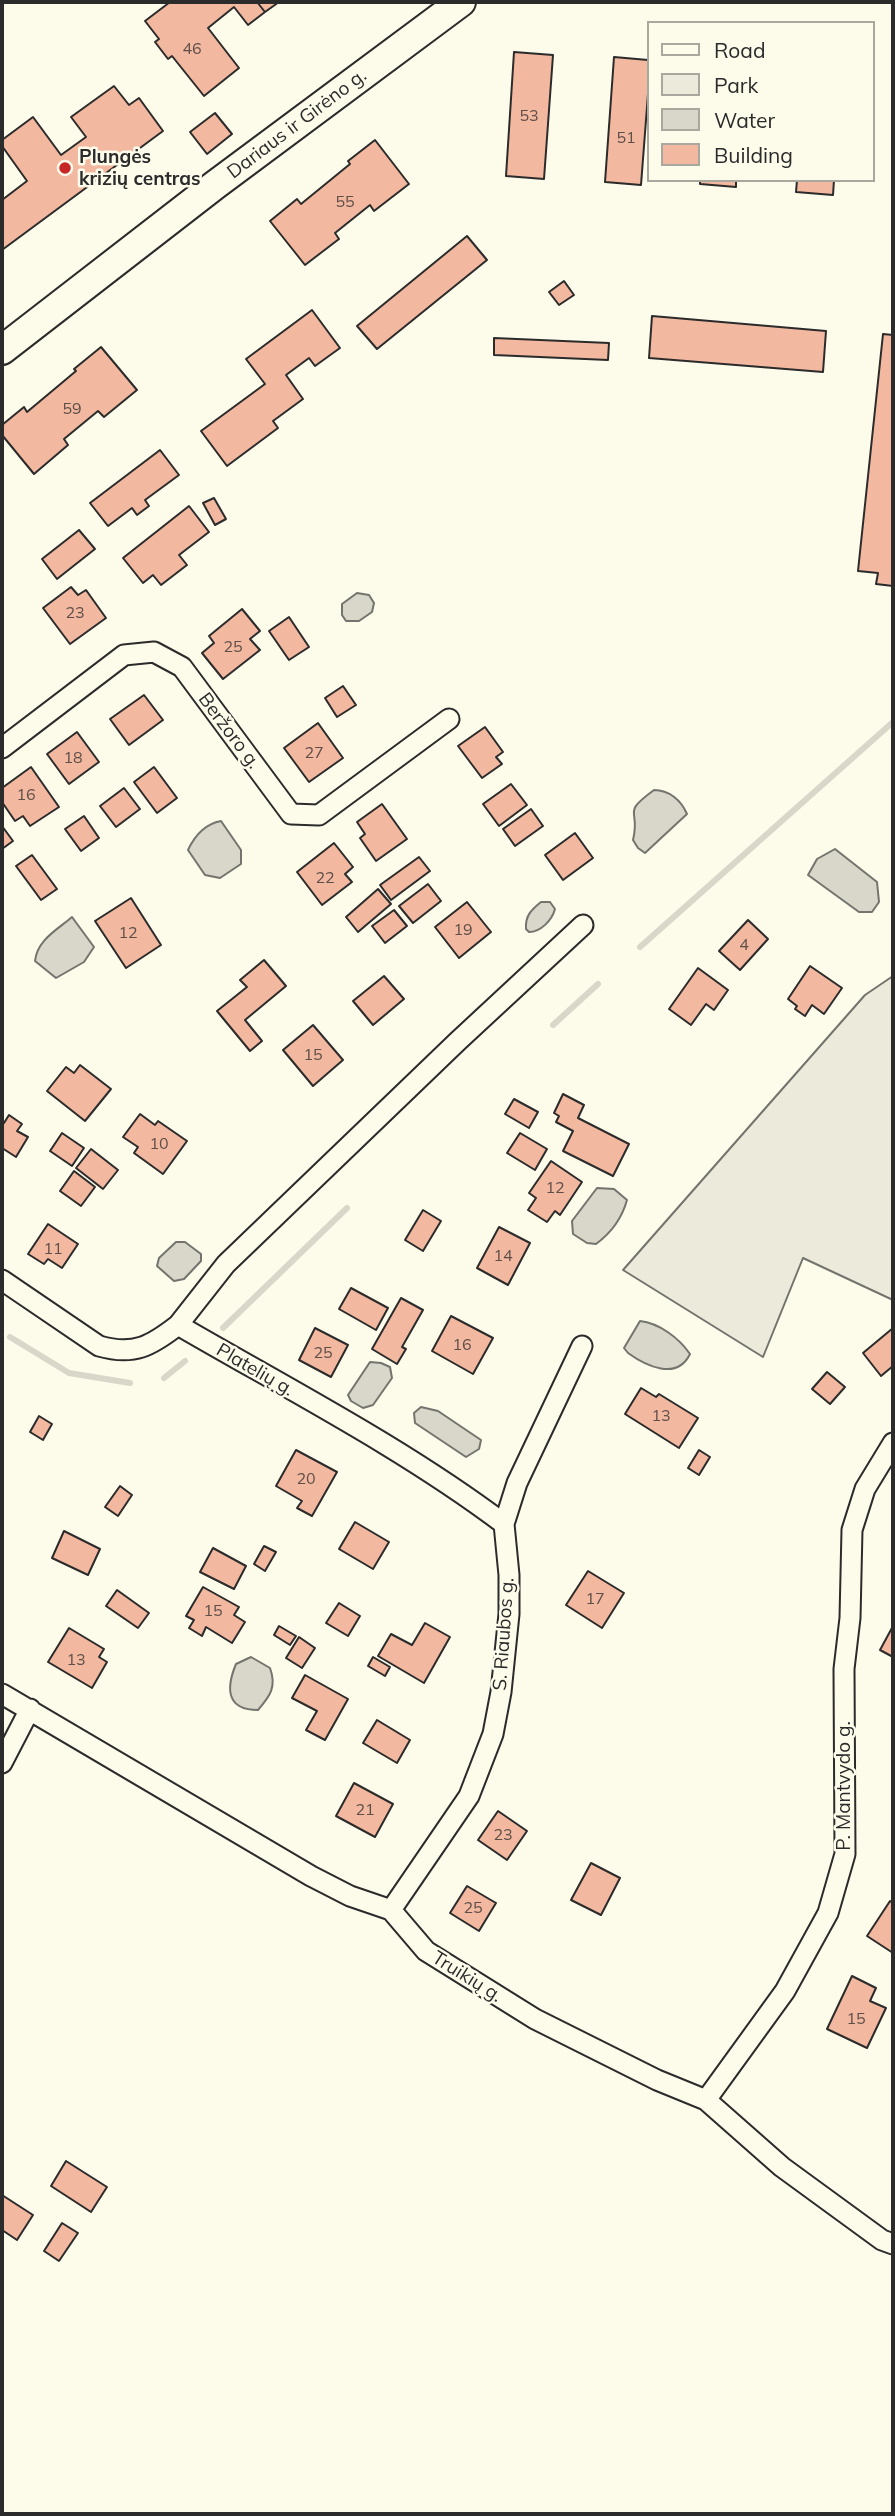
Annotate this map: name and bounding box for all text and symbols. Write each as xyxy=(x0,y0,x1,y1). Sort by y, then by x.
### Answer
legend xyxy=(646,21,874,182)
text: Road xyxy=(714,37,765,63)
house number: 46 xyxy=(182,39,202,59)
street label: Dariaus ir Girėno g. xyxy=(223,64,371,184)
text: Park xyxy=(714,72,758,98)
house number: 53 xyxy=(519,106,539,126)
text: Water xyxy=(714,107,775,133)
house number: 51 xyxy=(616,128,636,148)
text: Building xyxy=(714,142,793,168)
place label: Plungės krizių centras xyxy=(79,146,201,190)
marker: Plungės krizių centras xyxy=(57,160,73,176)
house number: 55 xyxy=(335,192,355,212)
house number: 59 xyxy=(62,399,82,419)
house number: 23 xyxy=(65,603,85,623)
house number: 25 xyxy=(223,637,243,657)
street label: Beržoro g. xyxy=(193,689,265,773)
house number: 27 xyxy=(304,743,324,763)
house number: 18 xyxy=(63,748,83,768)
house number: 16 xyxy=(16,785,36,805)
house number: 22 xyxy=(315,868,335,888)
house number: 19 xyxy=(453,920,473,940)
house number: 12 xyxy=(118,923,138,943)
house number: 4 xyxy=(739,935,749,955)
house number: 15 xyxy=(303,1045,323,1065)
house number: 10 xyxy=(149,1134,169,1154)
house number: 12 xyxy=(545,1178,565,1198)
house number: 11 xyxy=(43,1239,63,1259)
house number: 14 xyxy=(493,1246,513,1266)
house number: 16 xyxy=(452,1335,472,1355)
street label: Platelių g. xyxy=(212,1339,298,1401)
house number: 25 xyxy=(313,1343,333,1363)
house number: 13 xyxy=(651,1406,671,1426)
house number: 20 xyxy=(296,1469,316,1489)
street label: S. Riaubos g. xyxy=(489,1577,519,1691)
house number: 17 xyxy=(585,1589,605,1609)
house number: 15 xyxy=(203,1601,223,1621)
house number: 13 xyxy=(66,1650,86,1670)
street label: P. Mantvydo g. xyxy=(833,1721,855,1851)
house number: 21 xyxy=(355,1800,375,1820)
house number: 23 xyxy=(493,1825,513,1845)
house number: 25 xyxy=(463,1898,483,1918)
street label: Truikių g. xyxy=(428,1947,506,2007)
house number: 15 xyxy=(846,2009,866,2029)

